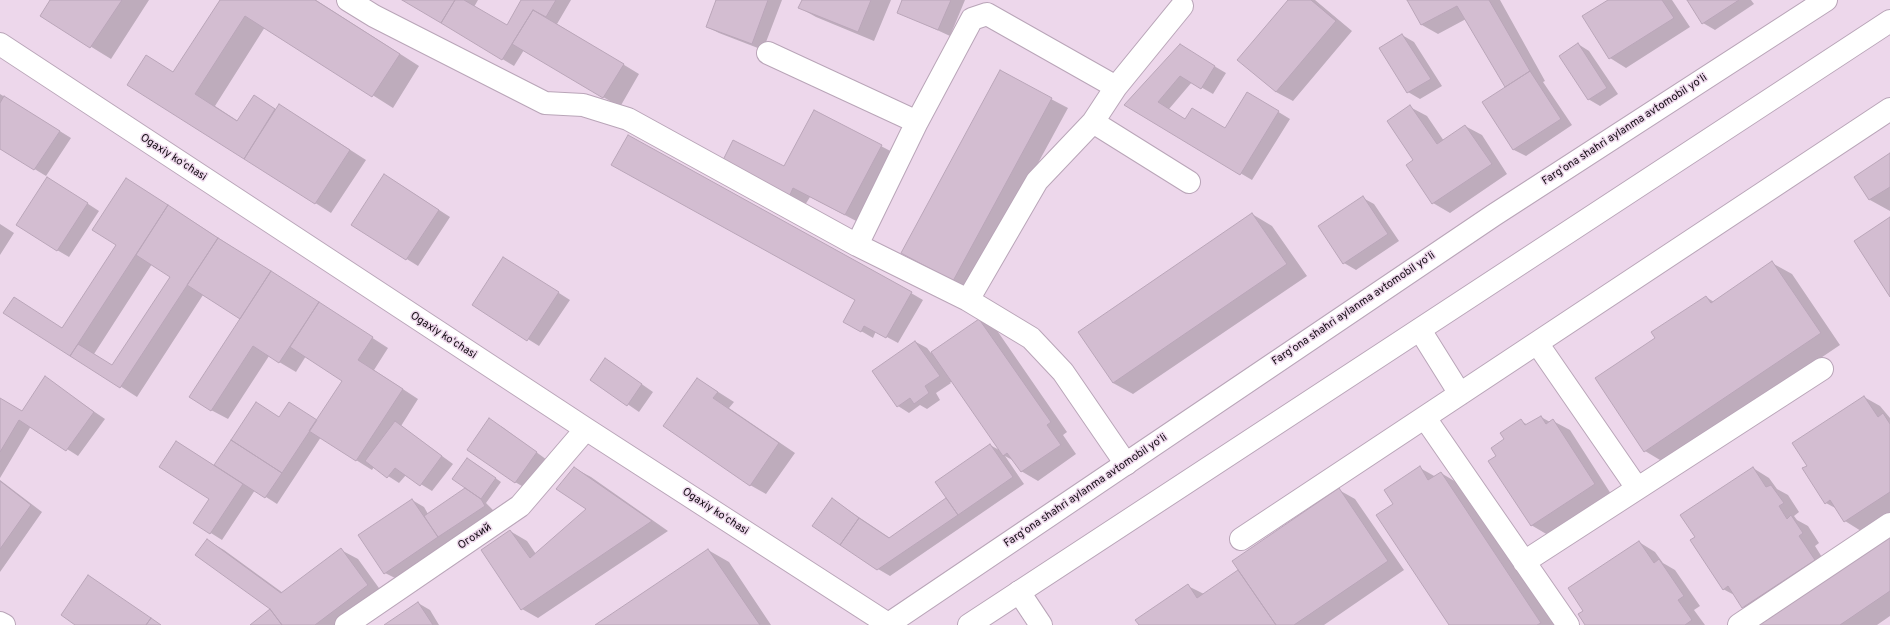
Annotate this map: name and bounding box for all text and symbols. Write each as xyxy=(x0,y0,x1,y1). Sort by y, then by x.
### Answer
street label: Fargʻona shahri aylanma avtomobil yoʻli xyxy=(1540,72,1710,188)
street label: Ogaxiy koʻchasi xyxy=(137,132,209,184)
street label: Fargʻona shahri aylanma avtomobil yoʻli xyxy=(1270,249,1438,369)
street label: Ogaxiy koʻchasi xyxy=(407,310,479,362)
street label: Fargʻona shahri aylanma avtomobil yoʻli xyxy=(1002,431,1170,551)
street label: Ogaxiy koʻchasi xyxy=(679,486,751,538)
street label: Огохий xyxy=(456,521,494,553)

